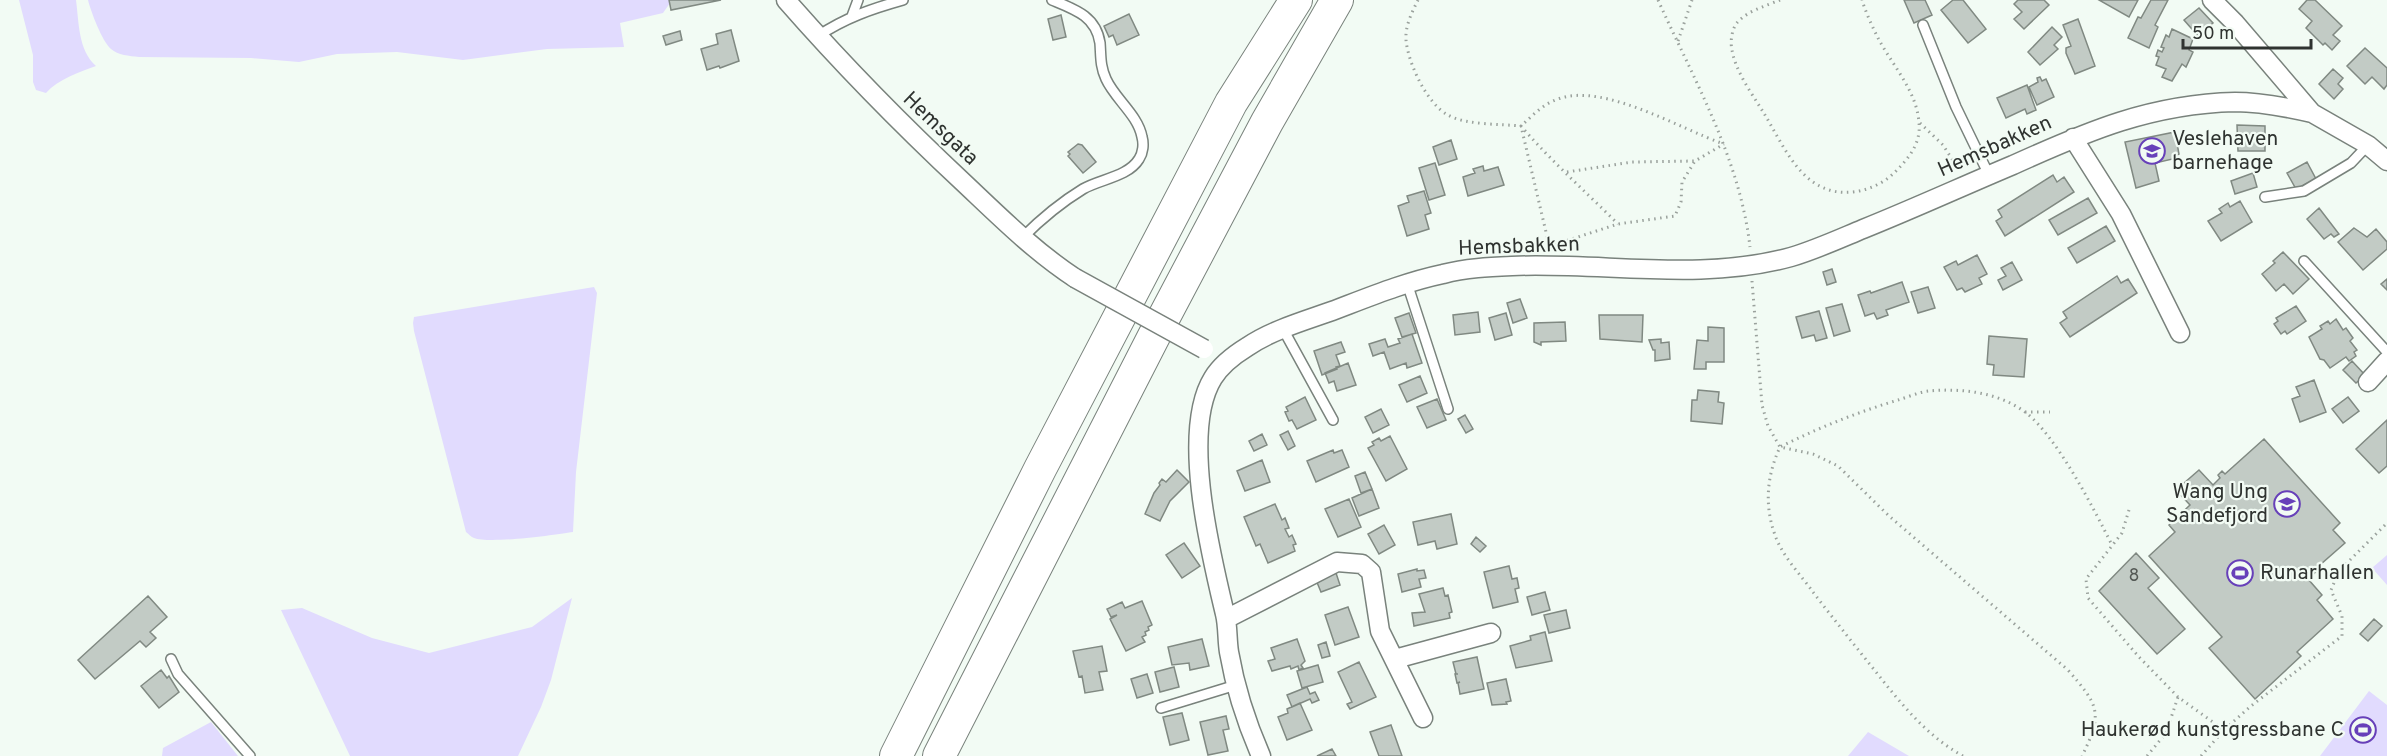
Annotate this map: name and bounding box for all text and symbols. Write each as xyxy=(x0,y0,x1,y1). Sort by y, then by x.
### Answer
scale bar xyxy=(2183,12,2310,50)
text: 50 m xyxy=(2192,23,2234,46)
street label: Hemsgata xyxy=(896,86,984,172)
street label: Hemsbakken xyxy=(1934,110,2056,184)
place label: Veslehaven barnehage xyxy=(2172,126,2278,177)
school or university icon: Veslehaven barnehage xyxy=(2137,136,2167,166)
street label: Hemsbakken xyxy=(1458,231,1580,263)
place label: Wang Ung Sandefjord xyxy=(2166,479,2268,530)
school or university icon: Wang Ung Sandefjord xyxy=(2272,489,2302,519)
sports icon: Runarhallen xyxy=(2225,558,2255,588)
place label: Runarhallen xyxy=(2260,560,2374,587)
house number: 8 xyxy=(2129,565,2140,588)
sports icon: Haukerød kunstgressbane C xyxy=(2348,715,2378,745)
place label: Haukerød kunstgressbane C xyxy=(2081,717,2344,744)

